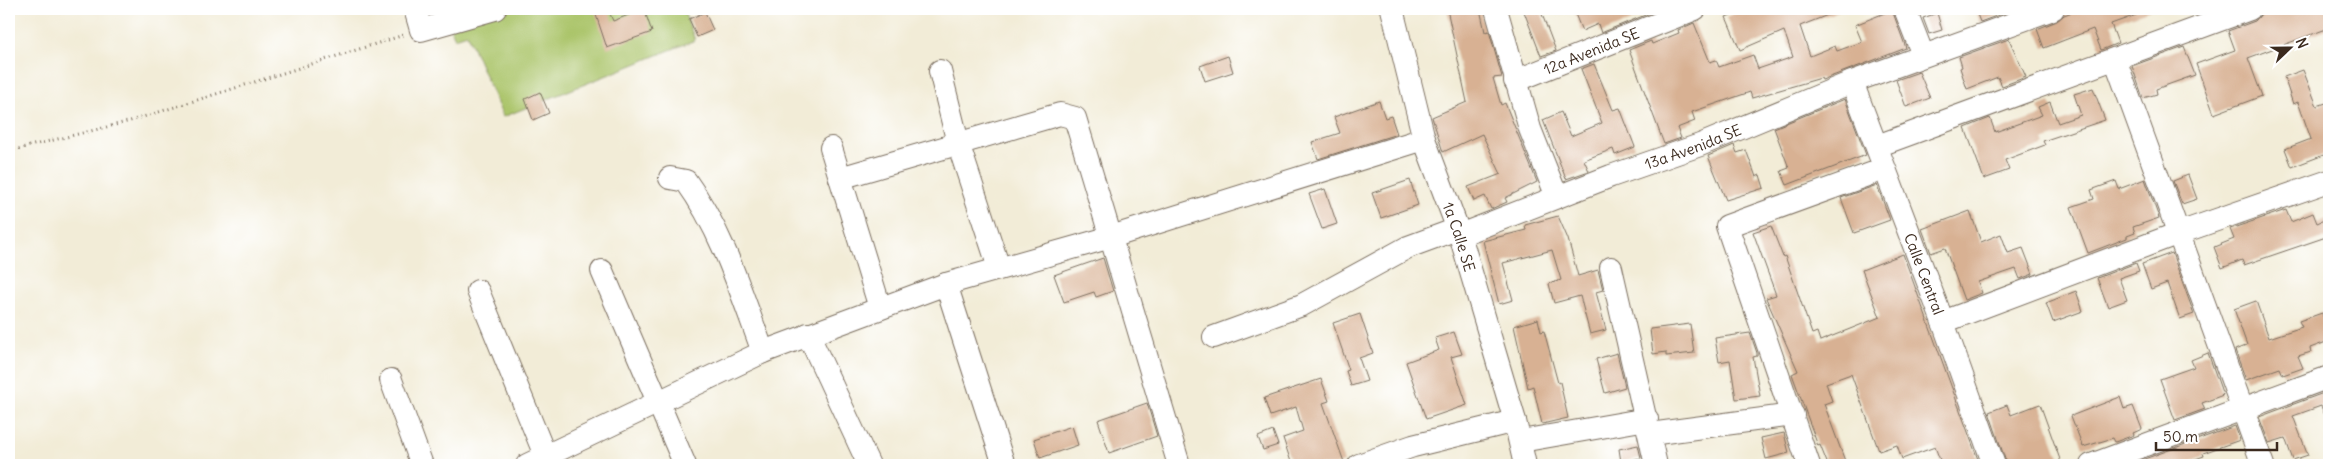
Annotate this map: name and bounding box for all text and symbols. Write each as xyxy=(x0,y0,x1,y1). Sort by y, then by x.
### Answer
north arrow xyxy=(2266,22,2316,72)
street label: 12a Avenida SE xyxy=(1540,23,1642,78)
text: N xyxy=(2292,35,2312,51)
street label: 13a Avenida SE xyxy=(1642,119,1744,173)
street label: 1a Calle SE xyxy=(1439,199,1480,274)
street label: Calle Central xyxy=(1901,230,1949,317)
scale bar xyxy=(2156,419,2277,451)
text: 50 m xyxy=(2163,427,2198,446)

